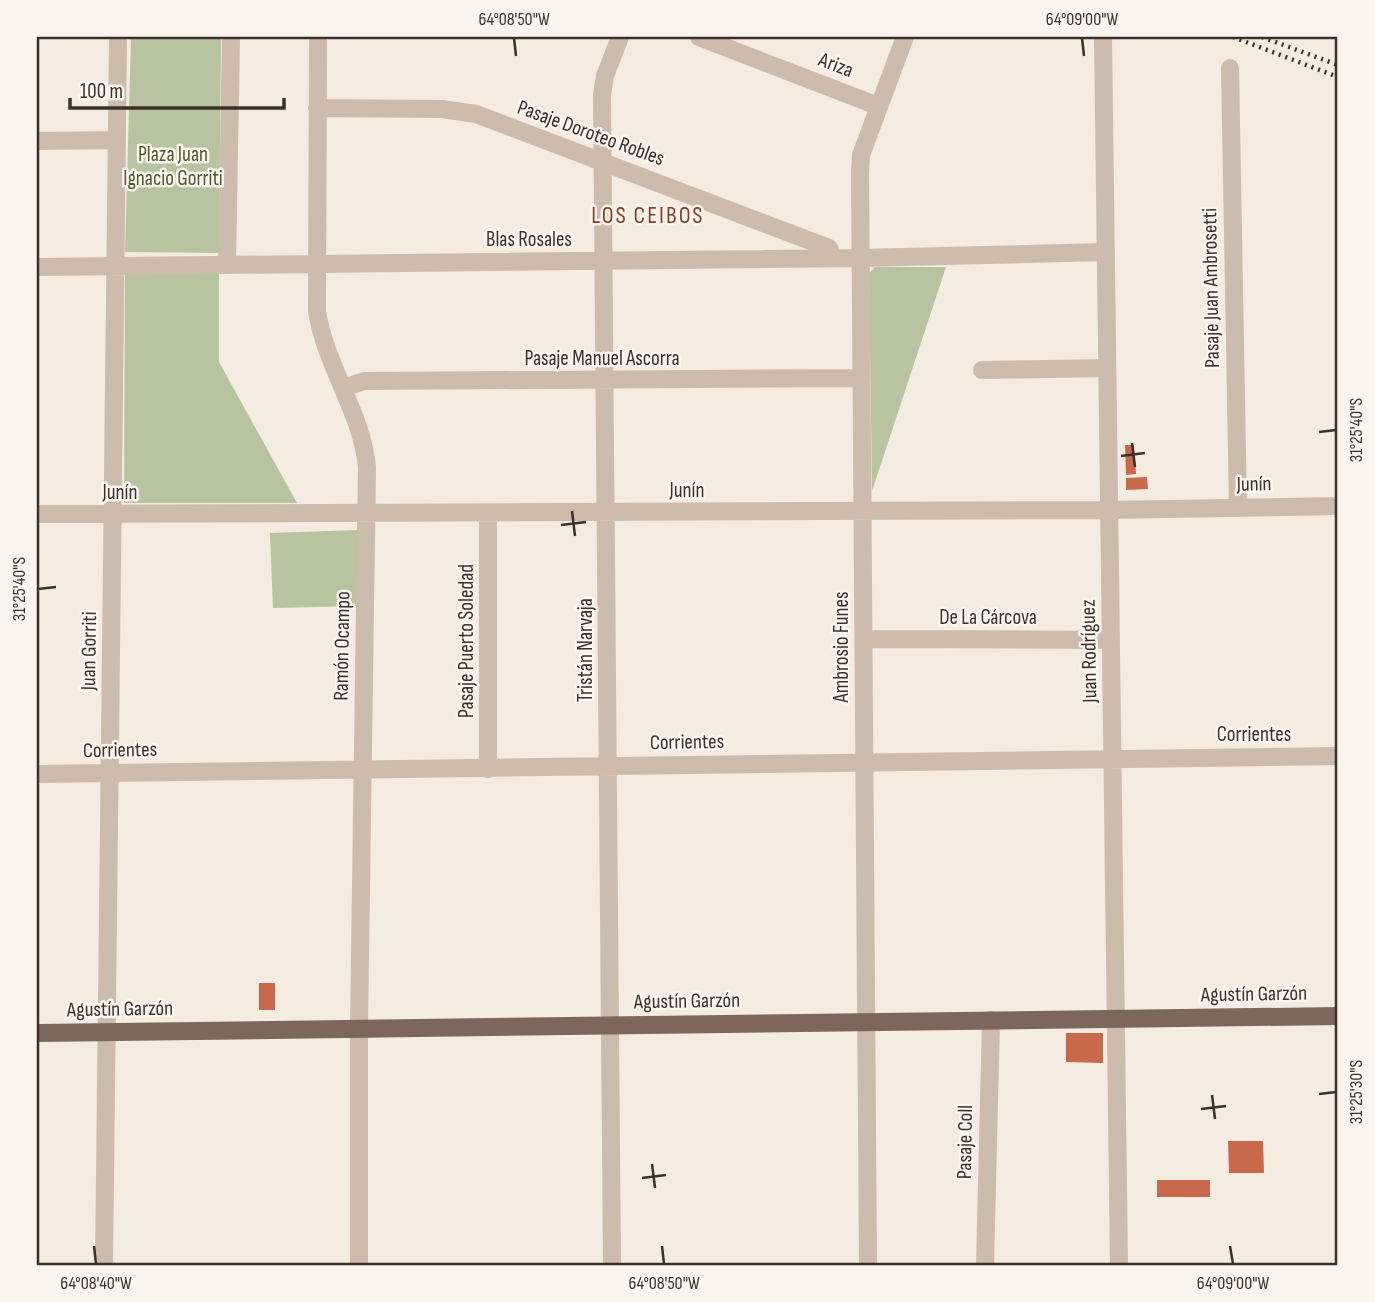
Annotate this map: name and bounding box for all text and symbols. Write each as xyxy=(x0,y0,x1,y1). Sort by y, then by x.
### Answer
text: 64°08'50"W xyxy=(478,9,550,30)
text: 64°09'00"W xyxy=(1046,9,1118,30)
street label: Ariza xyxy=(814,47,857,83)
scale bar xyxy=(70,66,284,110)
text: 100 m xyxy=(80,79,123,104)
street label: Pasaje Doroteo Robles xyxy=(514,95,668,171)
park label: Plaza Juan Ignacio Gorriti xyxy=(123,142,223,191)
district label: LOS CEIBOS xyxy=(591,201,705,230)
street label: Pasaje Juan Ambrosetti xyxy=(1197,208,1225,368)
street label: Blas Rosales xyxy=(486,227,572,252)
street label: Pasaje Manuel Ascorra xyxy=(524,346,680,371)
text: 31°25'40"S xyxy=(1346,398,1367,462)
street label: Junín xyxy=(1235,471,1272,497)
street label: Junín xyxy=(669,478,704,503)
street label: Junín xyxy=(102,480,137,505)
text: 31°25'40"S xyxy=(9,557,30,621)
street label: Pasaje Puerto Soledad xyxy=(454,564,479,718)
street label: Ramón Ocampo xyxy=(329,591,355,701)
street label: Ambrosio Funes xyxy=(829,591,854,704)
street label: Tristán Narvaja xyxy=(573,598,598,702)
street label: Juan Rodríguez xyxy=(1076,599,1102,704)
street label: De La Cárcova xyxy=(939,605,1037,630)
street label: Juan Gorriti xyxy=(76,611,102,692)
street label: Corrientes xyxy=(1217,722,1291,747)
street label: Corrientes xyxy=(650,729,724,755)
street label: Corrientes xyxy=(83,737,157,763)
street label: Agustín Garzón xyxy=(1200,981,1307,1007)
street label: Agustín Garzón xyxy=(633,988,740,1014)
street label: Agustín Garzón xyxy=(66,996,173,1022)
text: 31°25'30"S xyxy=(1346,1060,1367,1124)
street label: Pasaje Coll xyxy=(952,1105,978,1179)
text: 64°08'40"W xyxy=(60,1273,132,1294)
text: 64°08'50"W xyxy=(628,1273,700,1294)
text: 64°09'00"W xyxy=(1197,1273,1269,1294)

